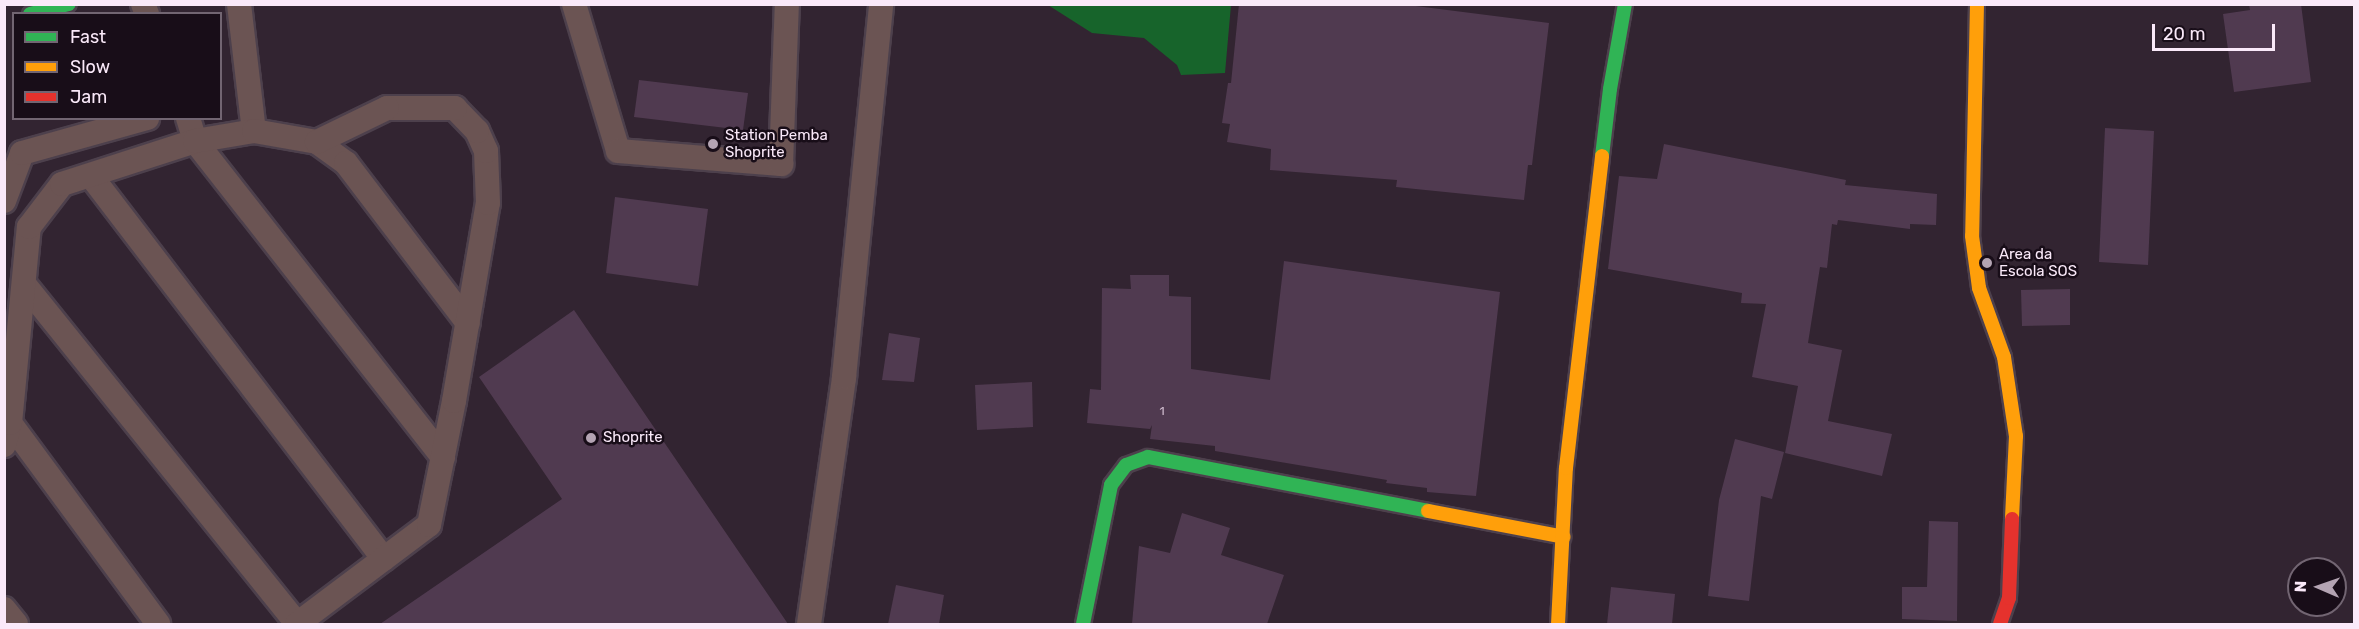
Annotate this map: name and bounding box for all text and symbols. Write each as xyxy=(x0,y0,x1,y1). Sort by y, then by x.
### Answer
legend xyxy=(12,12,222,120)
scale bar xyxy=(2155,12,2278,50)
text: 20 m xyxy=(2163,23,2205,45)
text: Fast xyxy=(70,26,106,48)
text: Slow xyxy=(70,56,110,78)
text: Jam xyxy=(70,86,107,108)
place label: Station Pemba Shoprite xyxy=(725,126,828,161)
marker: Station Pemba Shoprite xyxy=(706,137,720,151)
place label: Area da Escola SOS xyxy=(1999,245,2077,280)
marker: Area da Escola SOS xyxy=(1980,256,1994,270)
house number: 1 xyxy=(1159,405,1165,419)
place label: Shoprite xyxy=(603,429,663,447)
marker: Shoprite xyxy=(584,431,598,445)
north arrow xyxy=(2287,557,2347,617)
text: N xyxy=(2291,580,2310,593)

